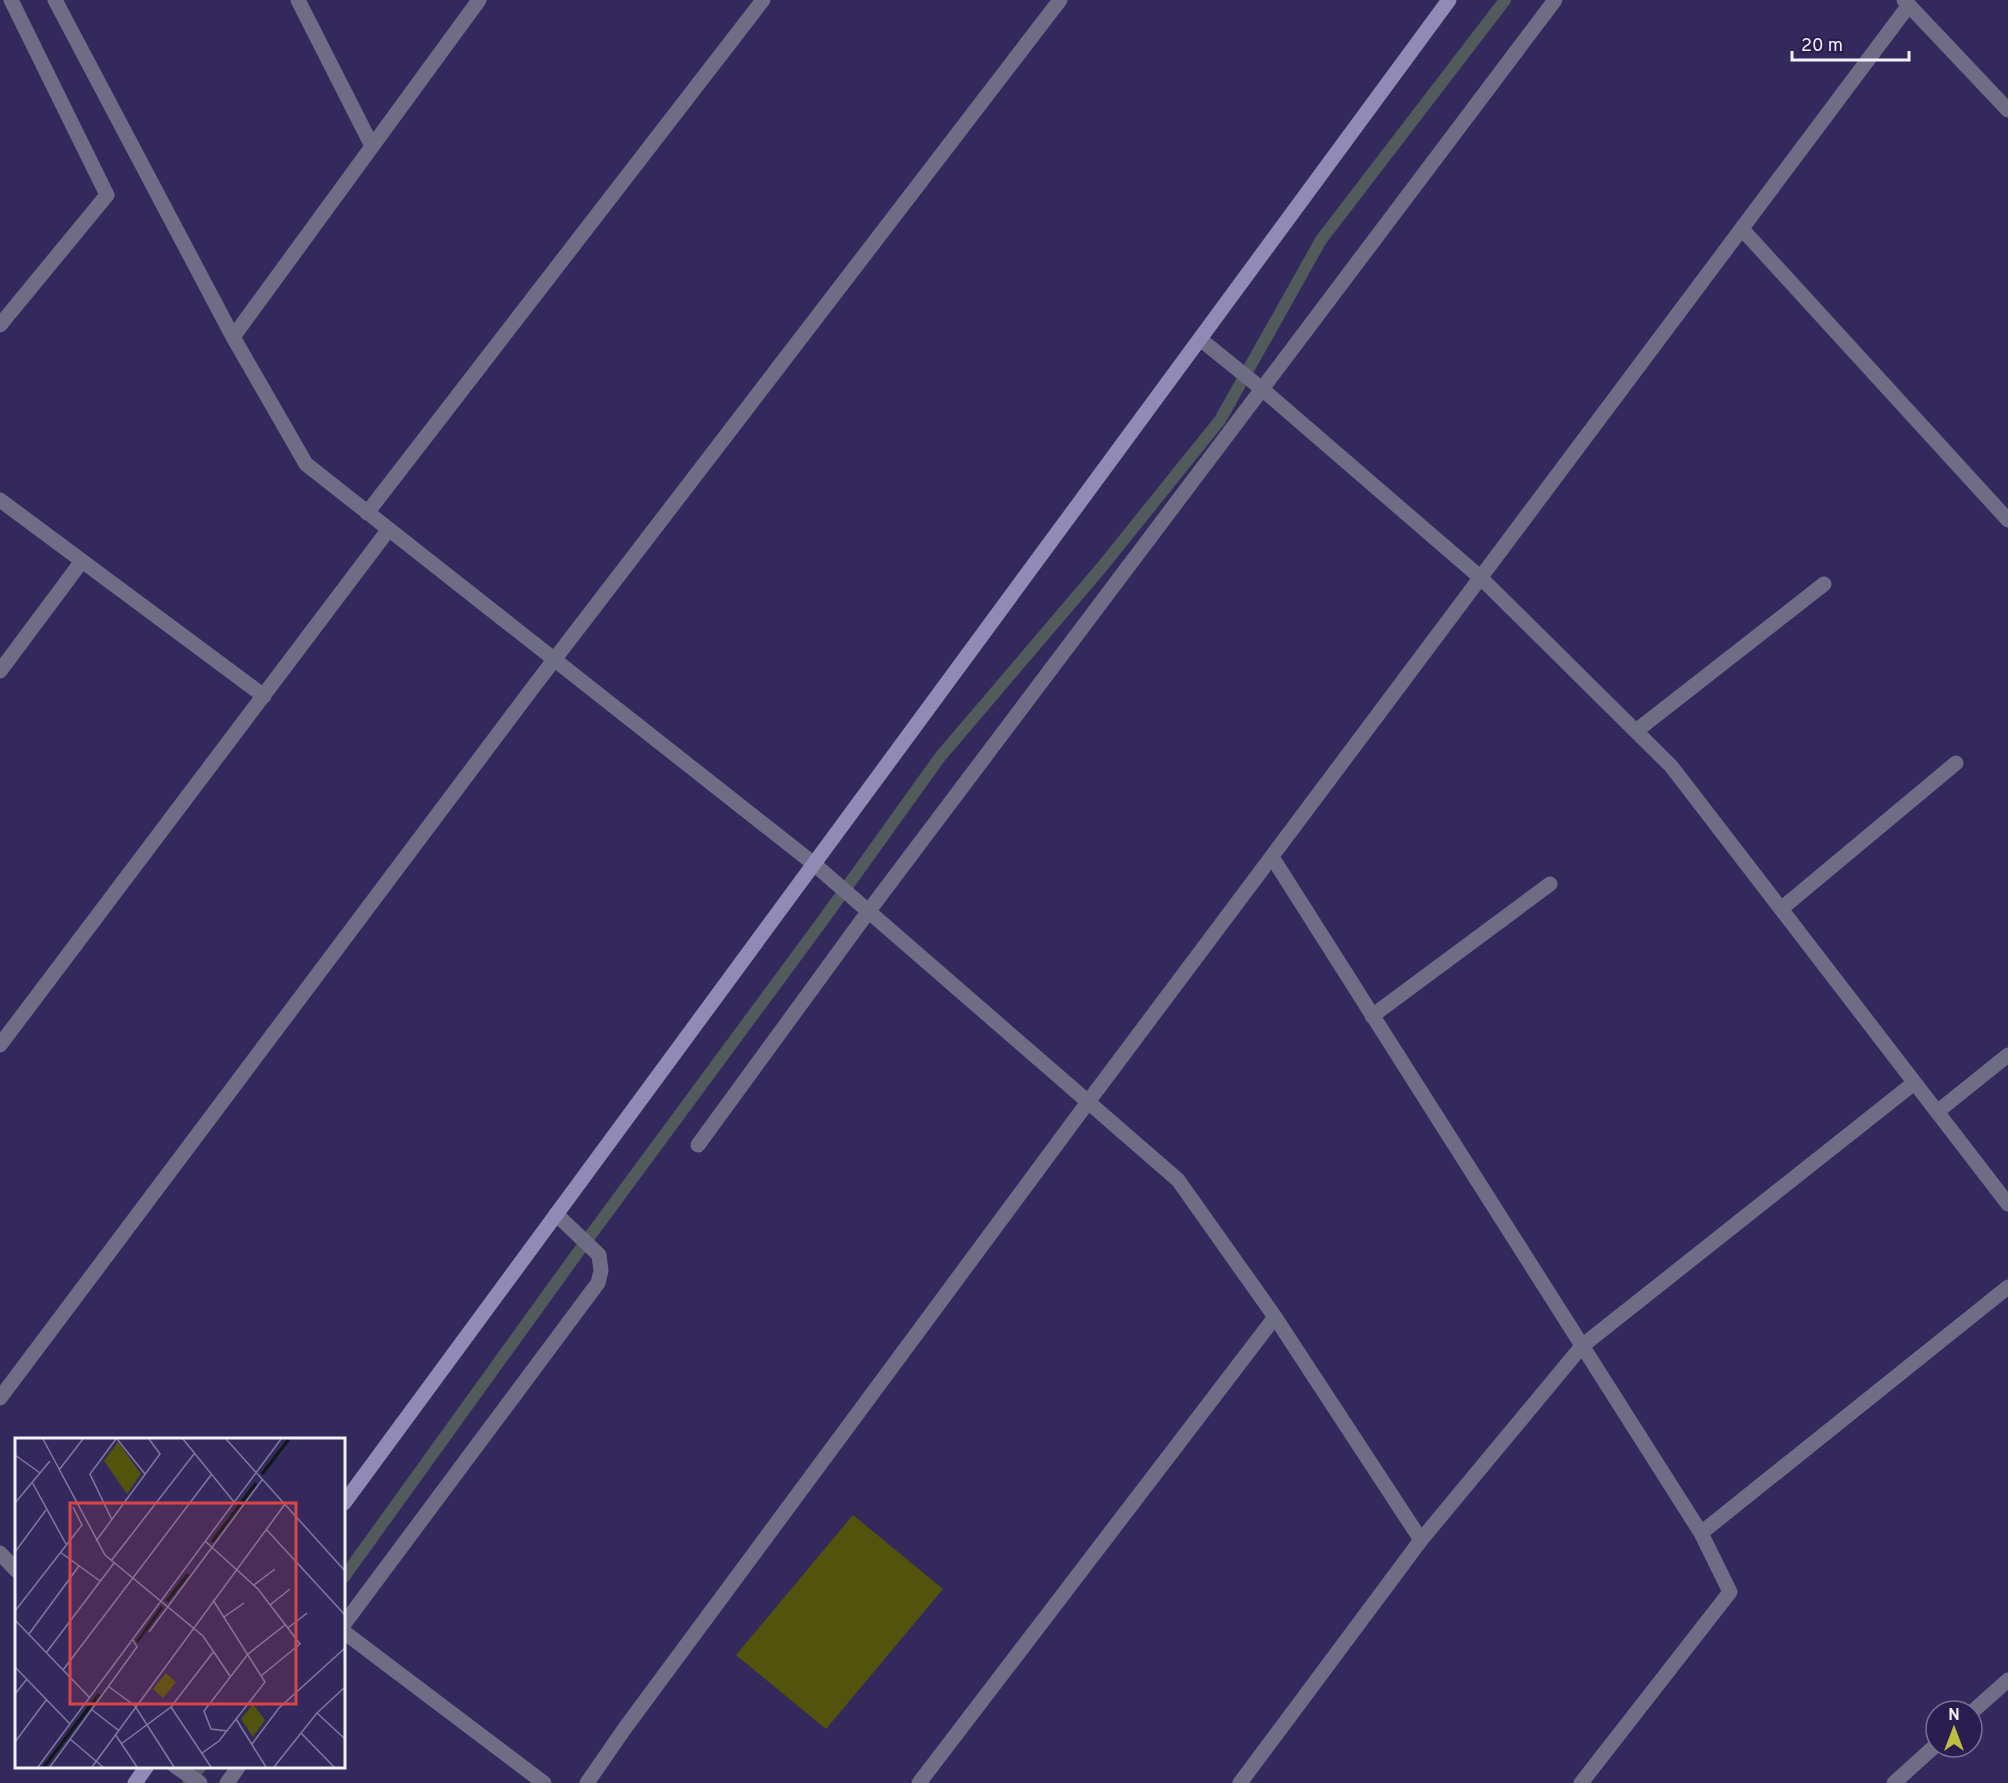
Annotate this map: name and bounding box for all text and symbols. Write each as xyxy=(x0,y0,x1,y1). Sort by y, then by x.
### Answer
scale bar xyxy=(1792,24,1909,62)
text: 20 m xyxy=(1801,35,1843,58)
inset map xyxy=(15,1438,345,1768)
north arrow xyxy=(1924,1699,1984,1759)
text: N xyxy=(1948,1706,1960,1726)

